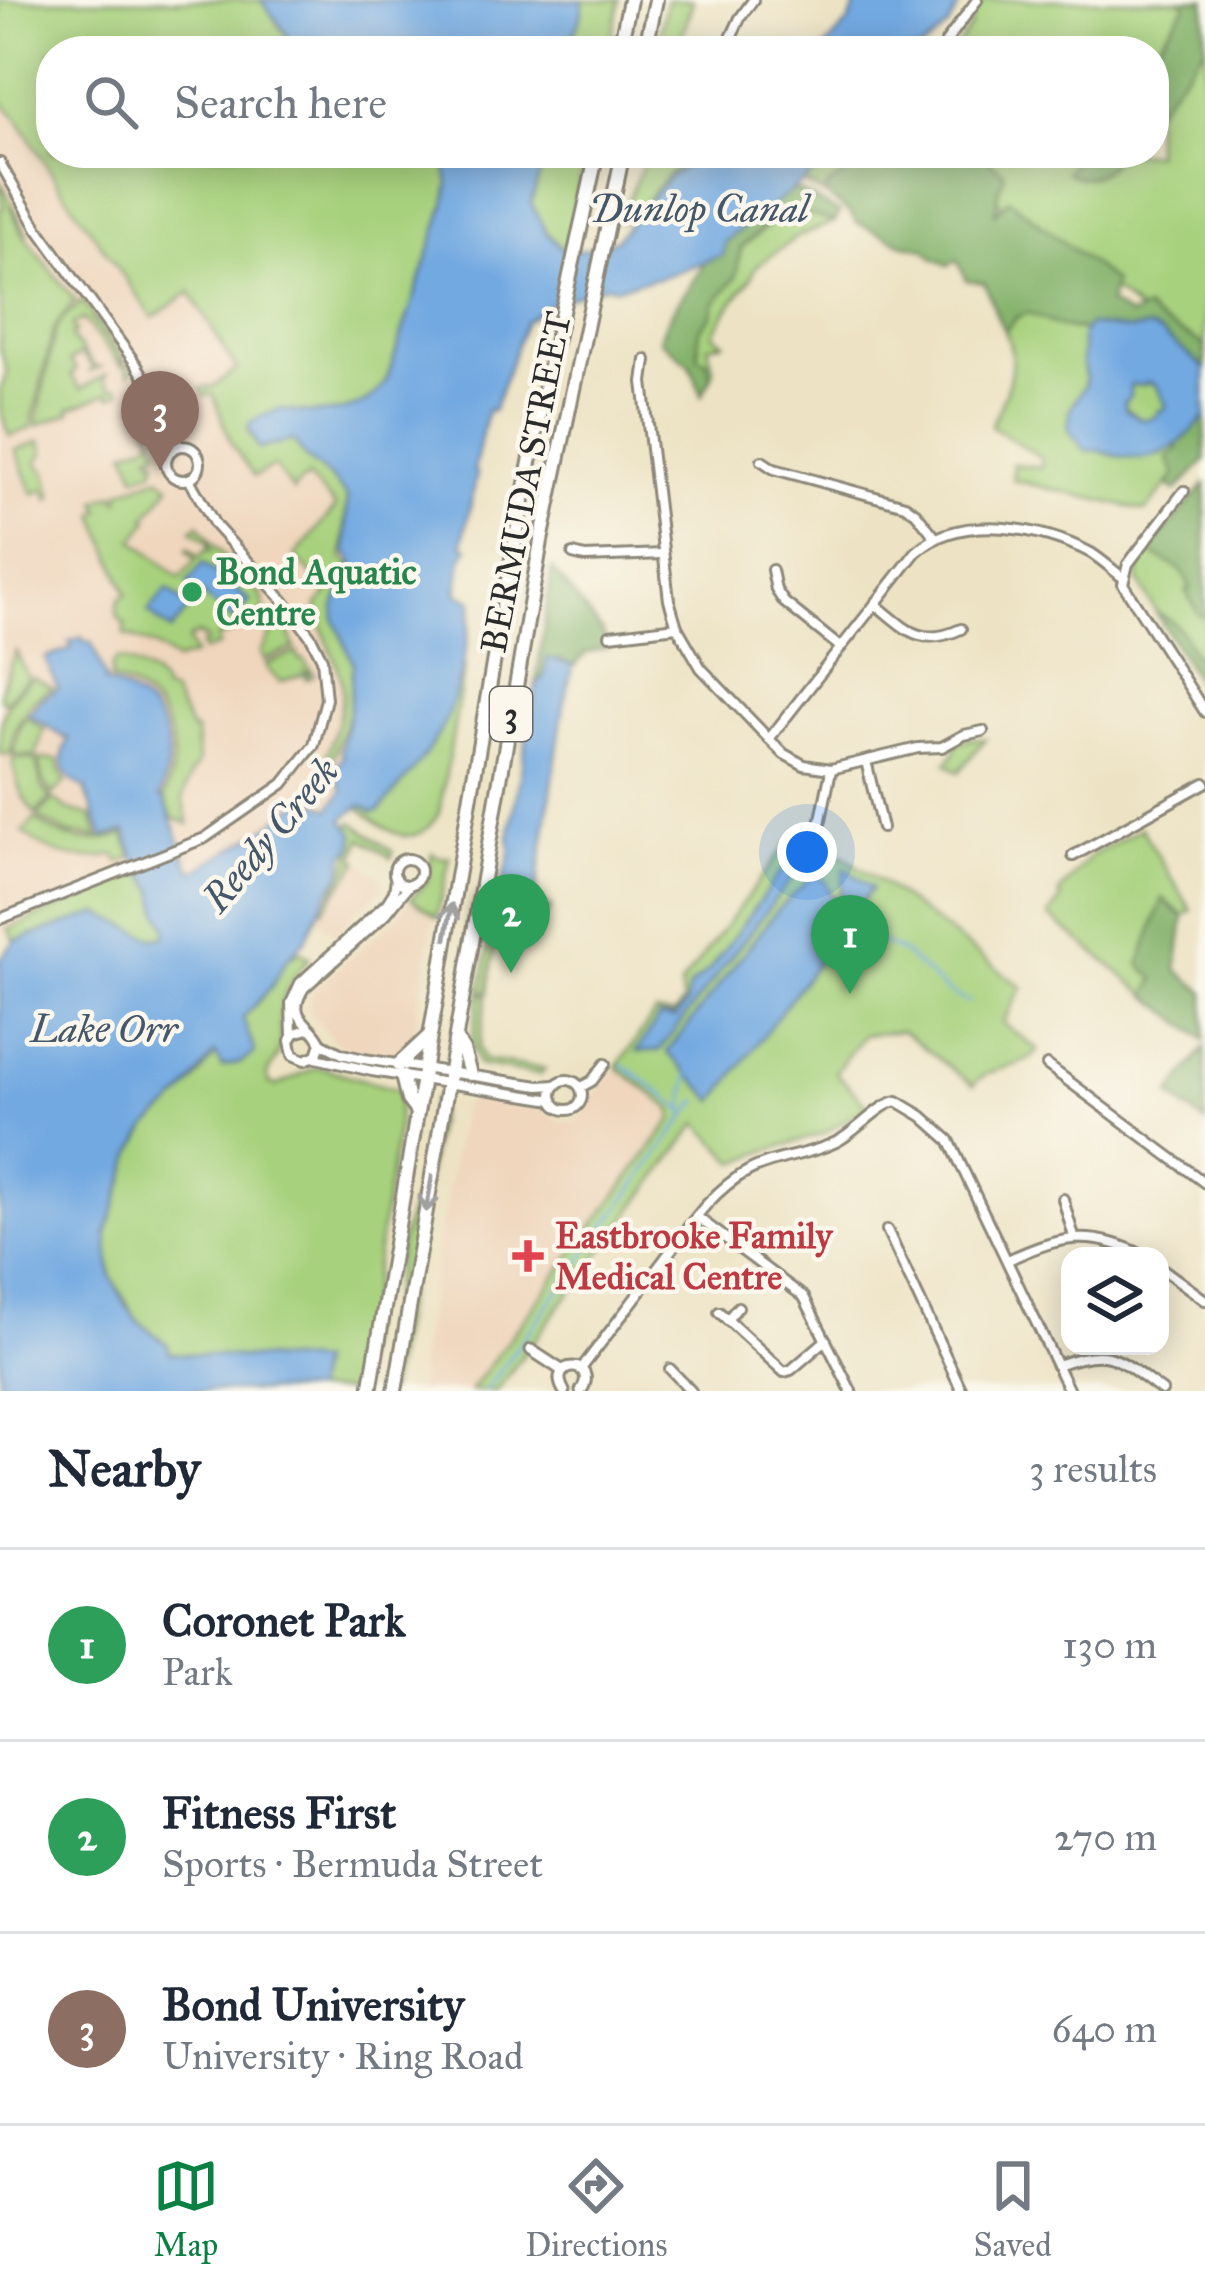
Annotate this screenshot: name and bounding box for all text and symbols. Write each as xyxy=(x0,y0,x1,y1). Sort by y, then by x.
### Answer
search box xyxy=(36,36,1169,168)
icon: search xyxy=(78,69,144,135)
text: Search here xyxy=(174,75,387,130)
water label: Dunlop Canal xyxy=(589,185,812,233)
street label: BERMUDA STREET xyxy=(471,308,581,657)
pin: 3 xyxy=(121,371,199,470)
place label: Bond Aquatic Centre xyxy=(216,550,417,635)
marker: Bond Aquatic Centre xyxy=(179,579,205,605)
road number: 3 xyxy=(490,687,532,741)
water label: Reedy Creek xyxy=(191,748,349,923)
your location xyxy=(777,822,837,882)
pin: 2 xyxy=(472,874,550,973)
pin: 1 xyxy=(811,895,889,994)
one-way arrow xyxy=(438,902,461,941)
water label: Lake Orr xyxy=(28,1005,179,1053)
one-way arrow xyxy=(417,1174,440,1213)
place label: Eastbrooke Family Medical Centre xyxy=(555,1214,833,1299)
marker: Eastbrooke Family Medical Centre xyxy=(512,1240,544,1272)
map controls xyxy=(1061,1247,1169,1355)
button: layers xyxy=(1061,1247,1169,1355)
text: Nearby xyxy=(48,1438,200,1500)
text: 3 results xyxy=(1029,1445,1157,1493)
text: Coronet Park xyxy=(162,1593,405,1648)
text: 1 xyxy=(79,1621,95,1669)
text: 130 m xyxy=(1062,1621,1157,1669)
text: Park xyxy=(162,1648,233,1696)
text: Fitness First xyxy=(162,1785,396,1840)
text: 2 xyxy=(77,1813,97,1861)
text: 270 m xyxy=(1054,1813,1157,1861)
text: Sports · Bermuda Street xyxy=(162,1840,543,1888)
text: Bond University xyxy=(162,1977,464,2032)
text: 3 xyxy=(79,2005,95,2053)
text: 640 m xyxy=(1051,2005,1157,2053)
text: University · Ring Road xyxy=(162,2032,523,2080)
tab: Map xyxy=(153,2153,219,2265)
tab: Directions xyxy=(525,2153,667,2265)
tab: Saved xyxy=(974,2153,1052,2265)

